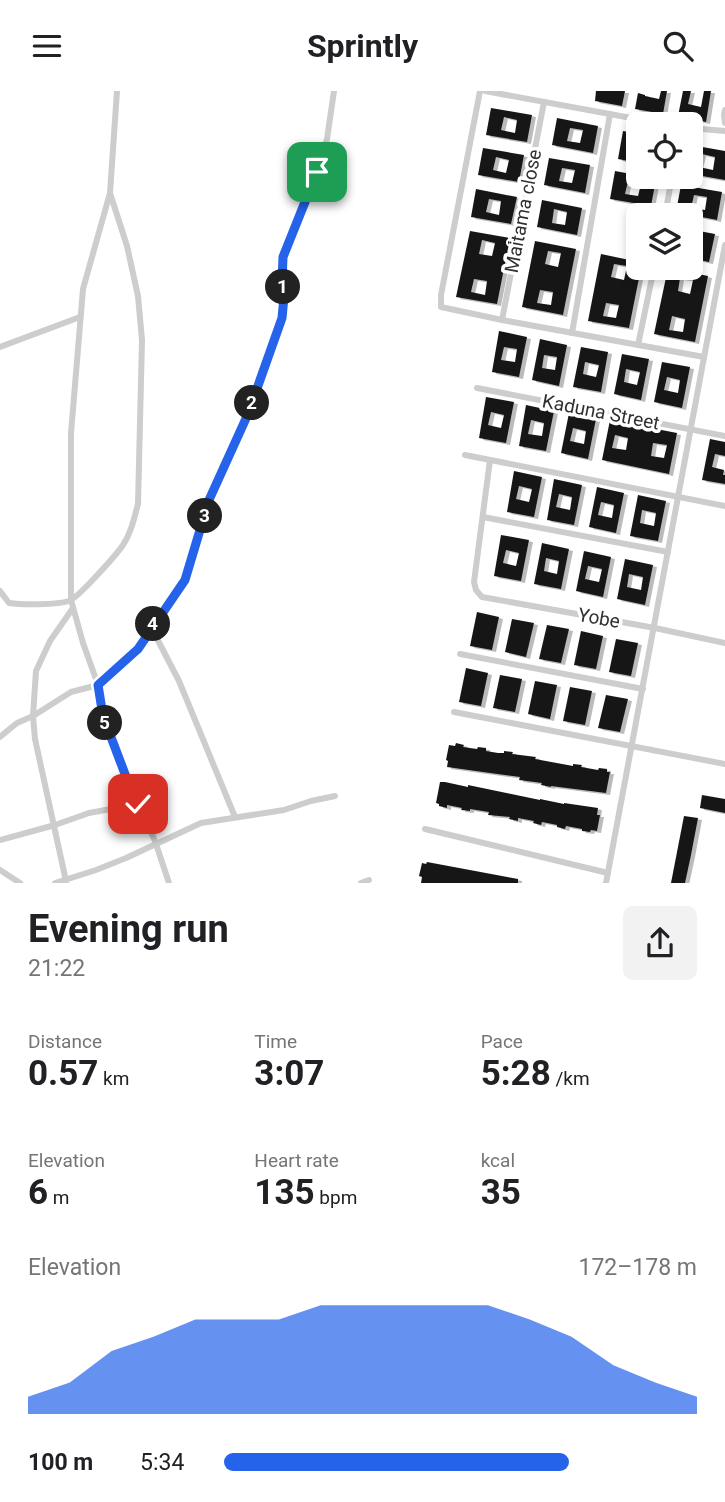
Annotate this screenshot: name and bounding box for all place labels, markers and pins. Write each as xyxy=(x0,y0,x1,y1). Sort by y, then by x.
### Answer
pin xyxy=(287,142,347,202)
pin: 1 xyxy=(266,269,300,305)
pin: 2 xyxy=(234,385,270,421)
pin: 3 xyxy=(188,499,222,533)
pin: 4 xyxy=(136,607,170,641)
pin: 5 xyxy=(88,705,122,741)
pin xyxy=(108,774,168,834)

